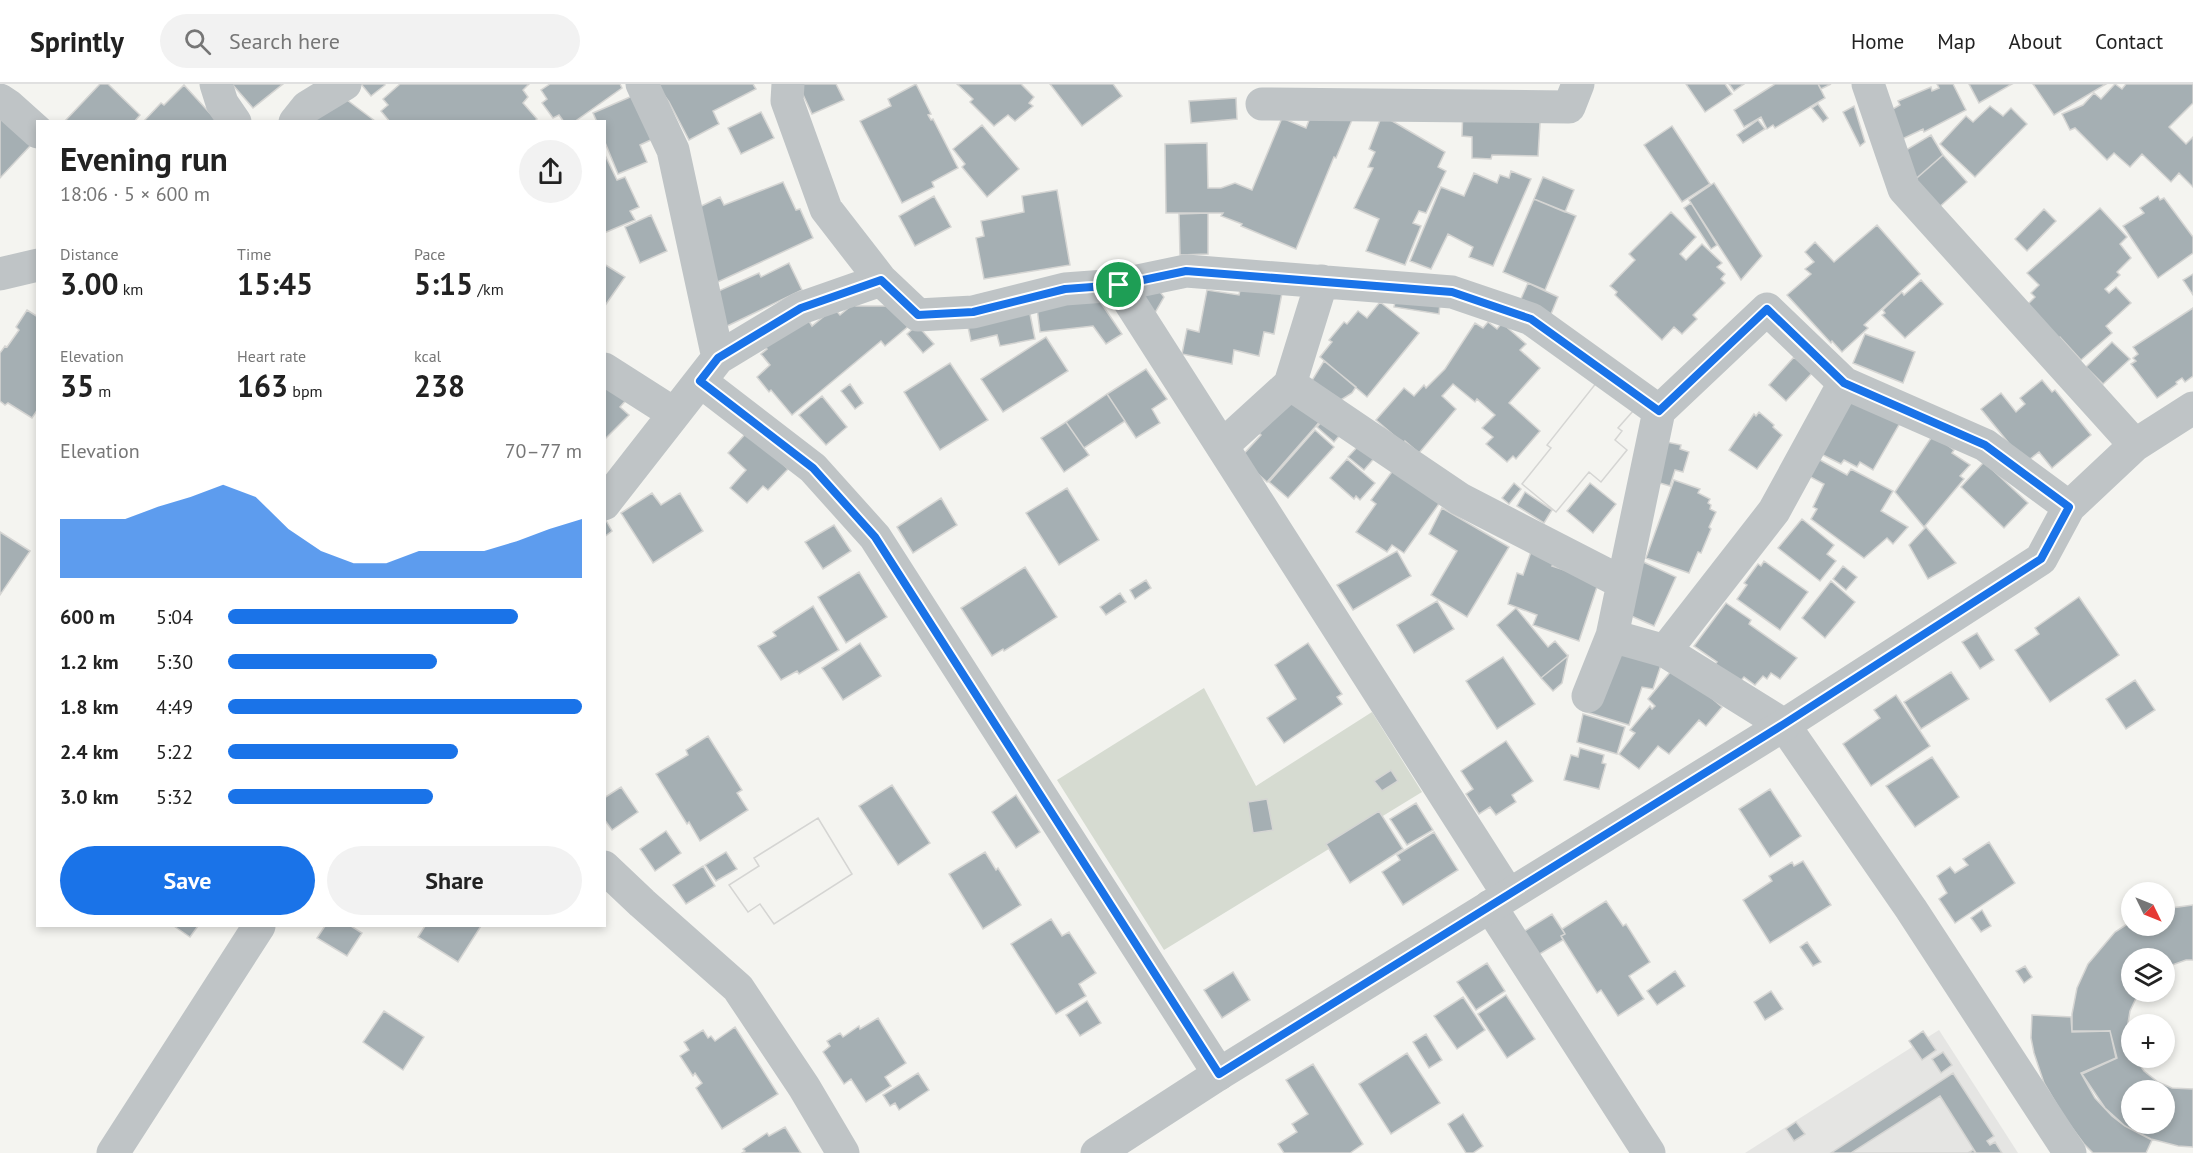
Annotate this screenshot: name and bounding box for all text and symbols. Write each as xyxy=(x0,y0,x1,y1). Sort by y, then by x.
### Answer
search box xyxy=(160,14,580,68)
text: Sprintly xyxy=(30,23,124,60)
icon: search xyxy=(181,25,214,58)
text: Search here xyxy=(229,27,340,55)
text: Home xyxy=(1851,28,1904,55)
text: Map xyxy=(1937,28,1976,55)
text: About xyxy=(2009,28,2062,55)
text: Contact xyxy=(2095,28,2163,55)
text: Evening run xyxy=(60,137,228,180)
button: share xyxy=(519,140,582,203)
text: 18:06 · 5 × 600 m xyxy=(60,181,210,207)
text: Distance xyxy=(60,244,119,264)
text: Time xyxy=(237,244,271,264)
text: Pace xyxy=(414,244,445,264)
pin xyxy=(1093,259,1144,310)
text: 3.00 xyxy=(60,264,118,303)
text: 15:45 xyxy=(237,264,313,303)
text: 5:15 xyxy=(414,264,473,303)
icon: arrive xyxy=(1102,268,1135,301)
text: km xyxy=(118,279,143,299)
text: /km xyxy=(473,279,504,299)
text: Elevation xyxy=(60,346,124,366)
text: Heart rate xyxy=(237,346,306,366)
text: kcal xyxy=(414,346,441,366)
text: 35 xyxy=(60,366,94,405)
text: 163 xyxy=(237,366,288,405)
text: 238 xyxy=(414,366,465,405)
text: m xyxy=(94,381,111,401)
text: bpm xyxy=(288,381,323,401)
text: Elevation xyxy=(60,438,140,464)
text: 70–77 m xyxy=(505,438,582,464)
text: 600 m xyxy=(60,604,115,630)
text: 5:04 xyxy=(156,604,193,630)
text: 1.2 km xyxy=(60,649,119,675)
text: 5:30 xyxy=(156,649,193,675)
text: 1.8 km xyxy=(60,694,119,720)
text: 4:49 xyxy=(156,694,193,720)
text: 2.4 km xyxy=(60,739,119,765)
text: 5:22 xyxy=(156,739,193,765)
text: 3.0 km xyxy=(60,784,119,810)
text: 5:32 xyxy=(156,784,193,810)
button: Save xyxy=(60,846,315,915)
button: Share xyxy=(327,846,582,915)
north arrow xyxy=(2121,882,2175,936)
map controls xyxy=(2121,882,2175,1134)
button: layers xyxy=(2121,948,2175,1002)
button: + xyxy=(2121,1014,2175,1068)
button: − xyxy=(2121,1080,2175,1134)

